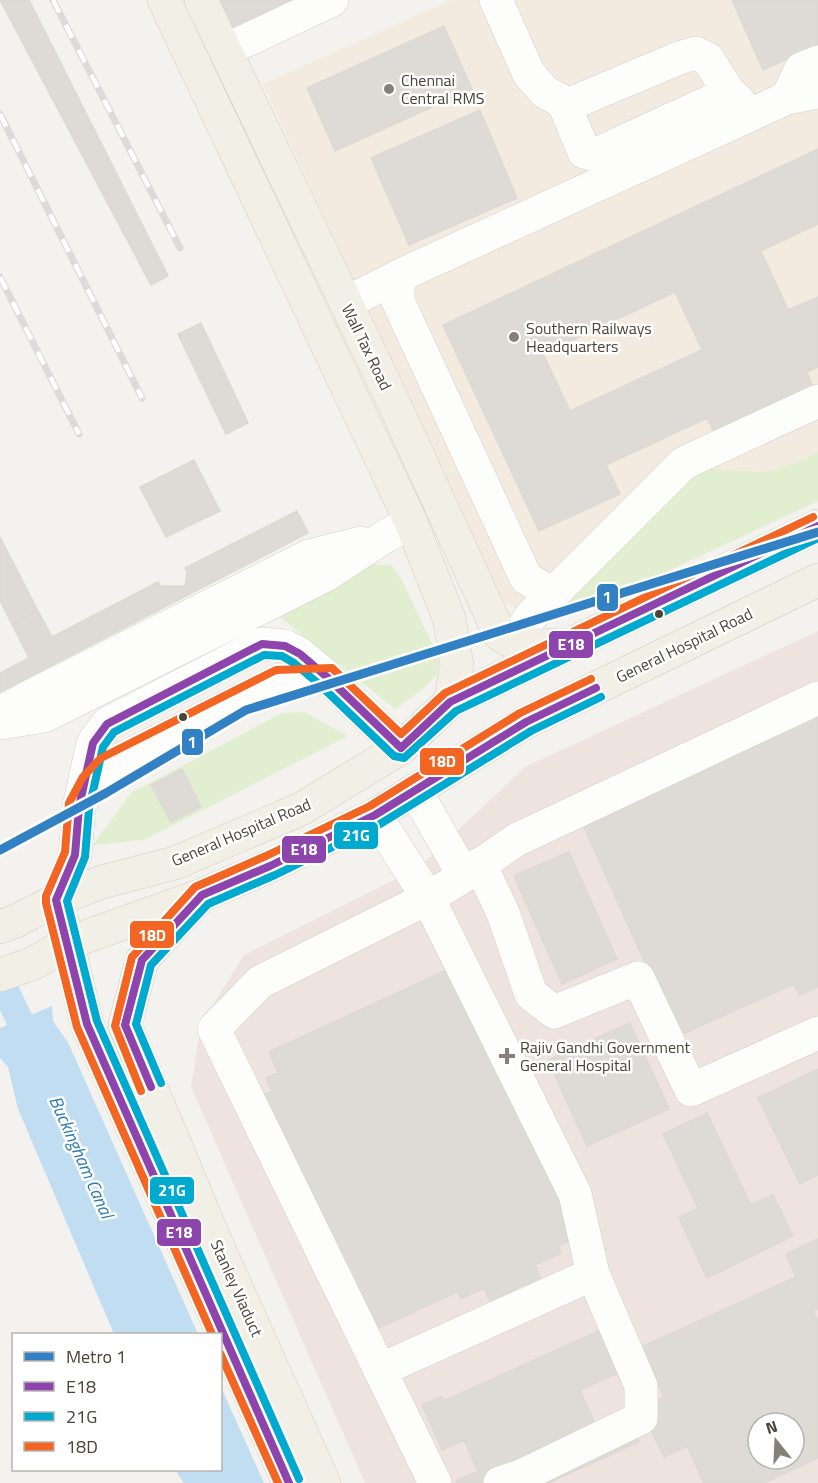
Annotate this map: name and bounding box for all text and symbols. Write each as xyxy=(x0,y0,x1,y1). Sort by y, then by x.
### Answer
place label: Chennai Central RMS xyxy=(401,68,485,110)
marker: Chennai Central RMS xyxy=(382,82,396,96)
street label: Wall Tax Road xyxy=(336,300,398,394)
place label: Southern Railways Headquarters xyxy=(526,316,652,358)
marker: Southern Railways Headquarters xyxy=(507,330,521,344)
line badge: 1 xyxy=(596,583,619,612)
text: 1 xyxy=(603,585,611,609)
street label: General Hospital Road xyxy=(612,601,756,689)
unlabelled marker xyxy=(653,608,665,620)
line badge: E18 xyxy=(548,630,594,659)
text: E18 xyxy=(558,632,584,656)
unlabelled marker xyxy=(177,711,189,723)
line badge: 1 xyxy=(181,728,204,756)
text: 1 xyxy=(188,730,196,754)
line badge: 18D xyxy=(419,747,465,776)
text: 18D xyxy=(428,749,456,773)
street label: General Hospital Road xyxy=(168,792,314,872)
line badge: 21G xyxy=(333,821,379,850)
text: 21G xyxy=(342,823,370,847)
line badge: E18 xyxy=(281,835,327,864)
text: E18 xyxy=(291,837,317,861)
line badge: 18D xyxy=(129,920,175,949)
text: 18D xyxy=(138,923,166,947)
place label: Rajiv Gandhi Government General Hospital xyxy=(520,1035,691,1077)
marker: Rajiv Gandhi Government General Hospital xyxy=(498,1047,516,1065)
water label: Buckingham Canal xyxy=(42,1091,121,1224)
line badge: 21G xyxy=(149,1176,195,1205)
text: 21G xyxy=(158,1178,186,1202)
line badge: E18 xyxy=(156,1218,202,1247)
text: E18 xyxy=(166,1220,192,1244)
street label: Stanley Viaduct xyxy=(205,1236,269,1341)
legend xyxy=(12,1333,222,1471)
text: Metro 1 xyxy=(66,1343,126,1370)
text: E18 xyxy=(66,1373,96,1400)
text: 21G xyxy=(66,1403,97,1430)
north arrow xyxy=(746,1411,806,1471)
text: N xyxy=(762,1414,780,1440)
text: 18D xyxy=(66,1433,98,1460)

